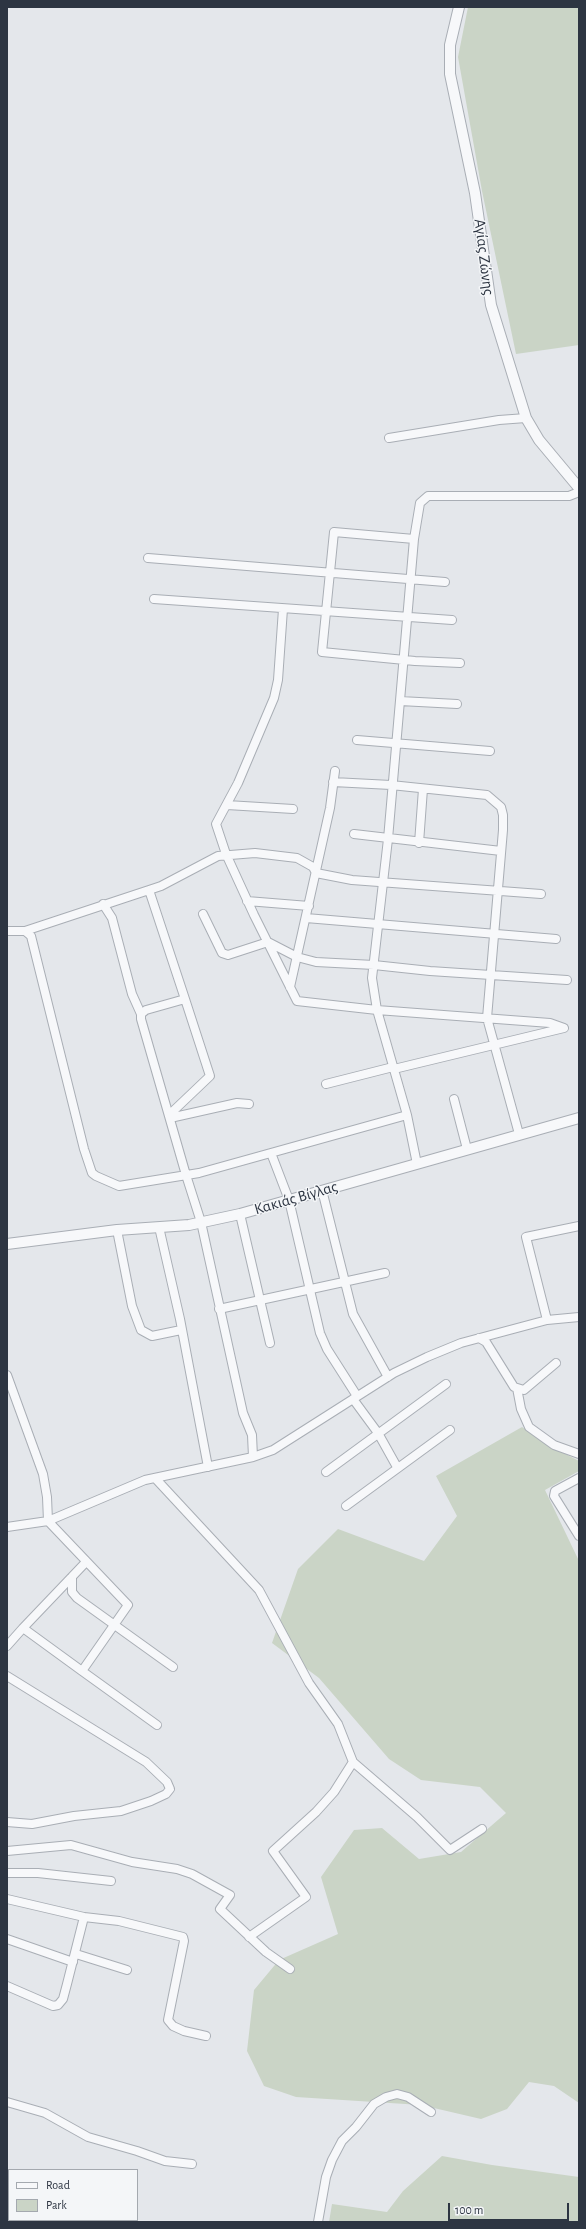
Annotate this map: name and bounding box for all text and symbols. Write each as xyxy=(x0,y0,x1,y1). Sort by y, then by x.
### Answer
street label: Αγίας Ζώνης xyxy=(470,218,498,296)
street label: Κακιάς Βίγλας xyxy=(252,1177,340,1219)
legend xyxy=(8,2169,138,2221)
text: Road xyxy=(46,2179,70,2191)
scale bar xyxy=(450,2195,571,2221)
text: Park xyxy=(46,2199,67,2211)
text: 100 m xyxy=(455,2204,483,2216)

